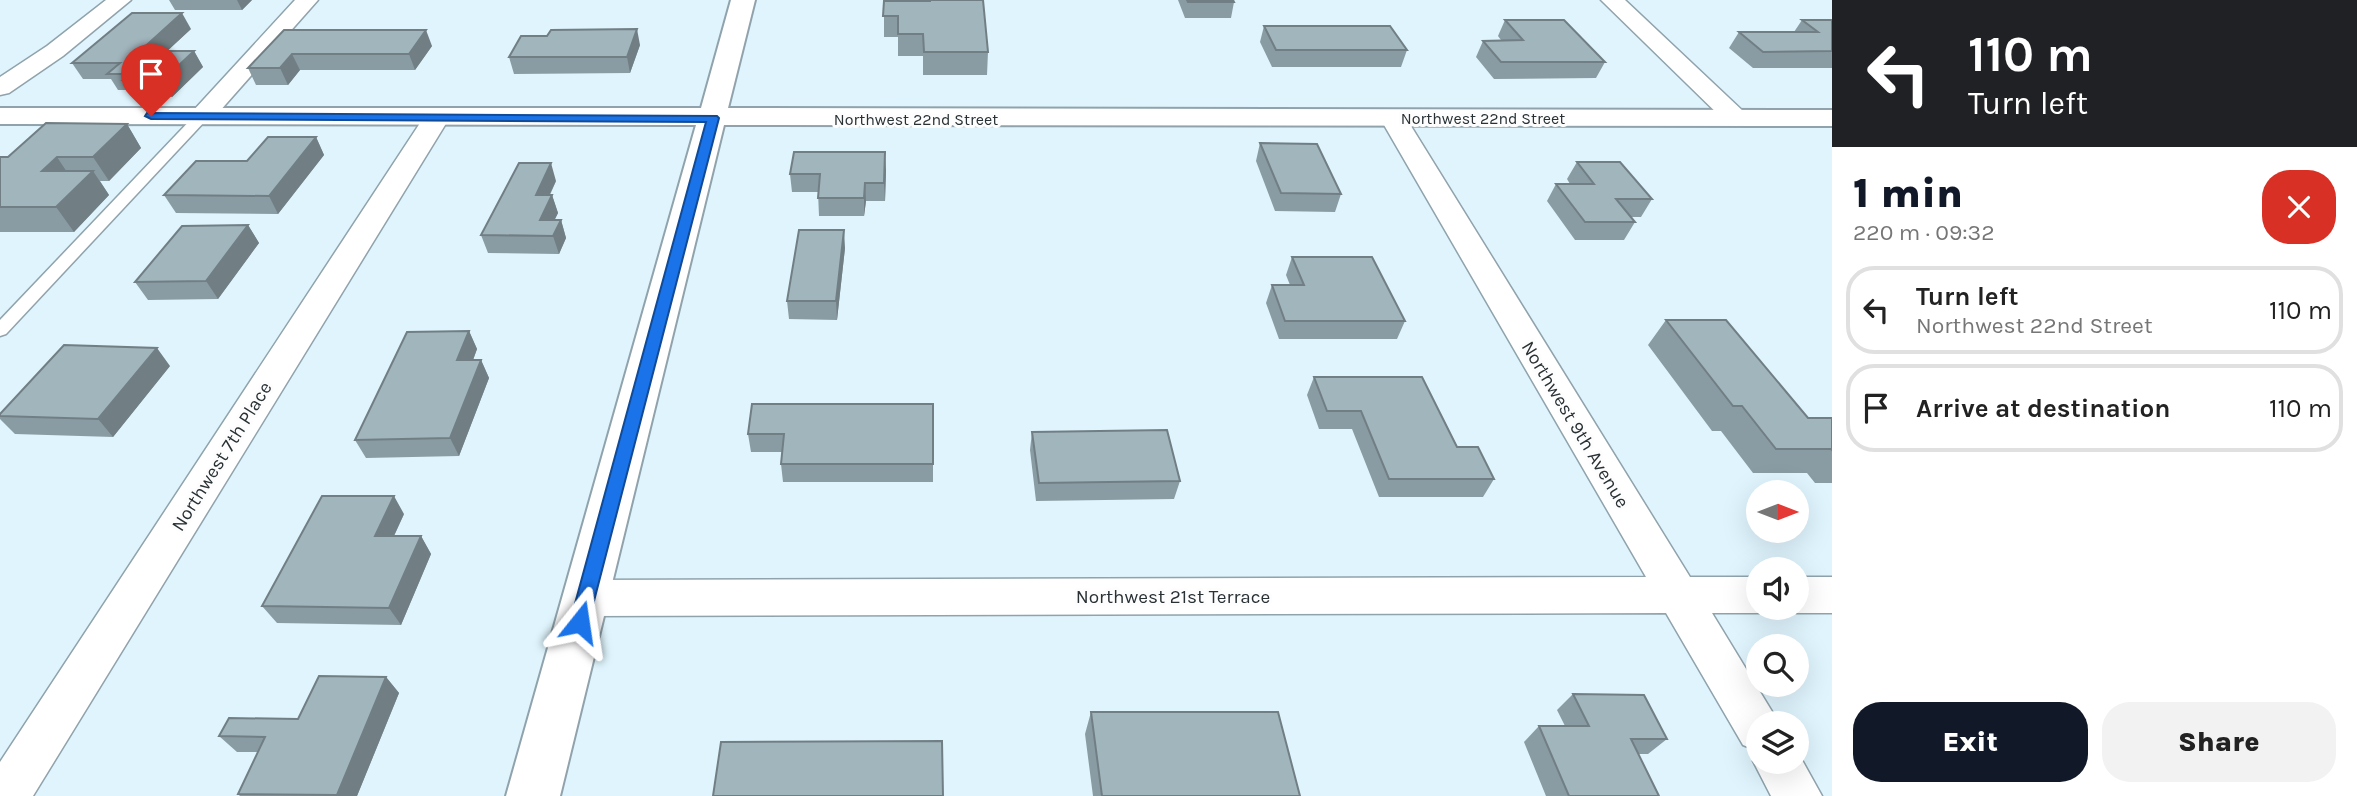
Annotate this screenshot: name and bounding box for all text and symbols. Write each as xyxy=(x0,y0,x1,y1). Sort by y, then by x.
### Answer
text: 110 m xyxy=(1968,26,2093,83)
icon: left xyxy=(1853,28,1944,119)
pin xyxy=(121,44,181,116)
icon: arrive xyxy=(132,55,170,93)
text: Turn left xyxy=(1968,85,2088,122)
street label: Northwest 22nd Street xyxy=(1401,109,1565,128)
street label: Northwest 22nd Street xyxy=(834,110,998,129)
text: 1 min xyxy=(1853,168,1963,218)
button: close xyxy=(2262,170,2336,244)
text: 220 m · 09:32 xyxy=(1853,219,1995,246)
text: Turn left xyxy=(1916,281,2018,312)
icon: left xyxy=(1857,291,1895,329)
text: 110 m xyxy=(2269,295,2332,326)
text: Northwest 22nd Street xyxy=(1916,312,2153,339)
street label: Northwest 9th Avenue xyxy=(1517,337,1634,512)
street label: Northwest 7th Place xyxy=(167,378,277,535)
icon: arrive xyxy=(1857,389,1895,427)
text: Arrive at destination xyxy=(1916,393,2170,424)
text: 110 m xyxy=(2269,393,2332,424)
north arrow xyxy=(1746,480,1810,542)
map controls xyxy=(1746,480,1809,774)
button: sound xyxy=(1746,557,1809,620)
position arrow xyxy=(543,585,617,659)
street label: Northwest 21st Terrace xyxy=(1076,586,1270,608)
button: search xyxy=(1746,634,1809,697)
button: Exit xyxy=(1853,702,2088,782)
button: Share xyxy=(2102,702,2336,782)
button: layers xyxy=(1746,711,1809,774)

